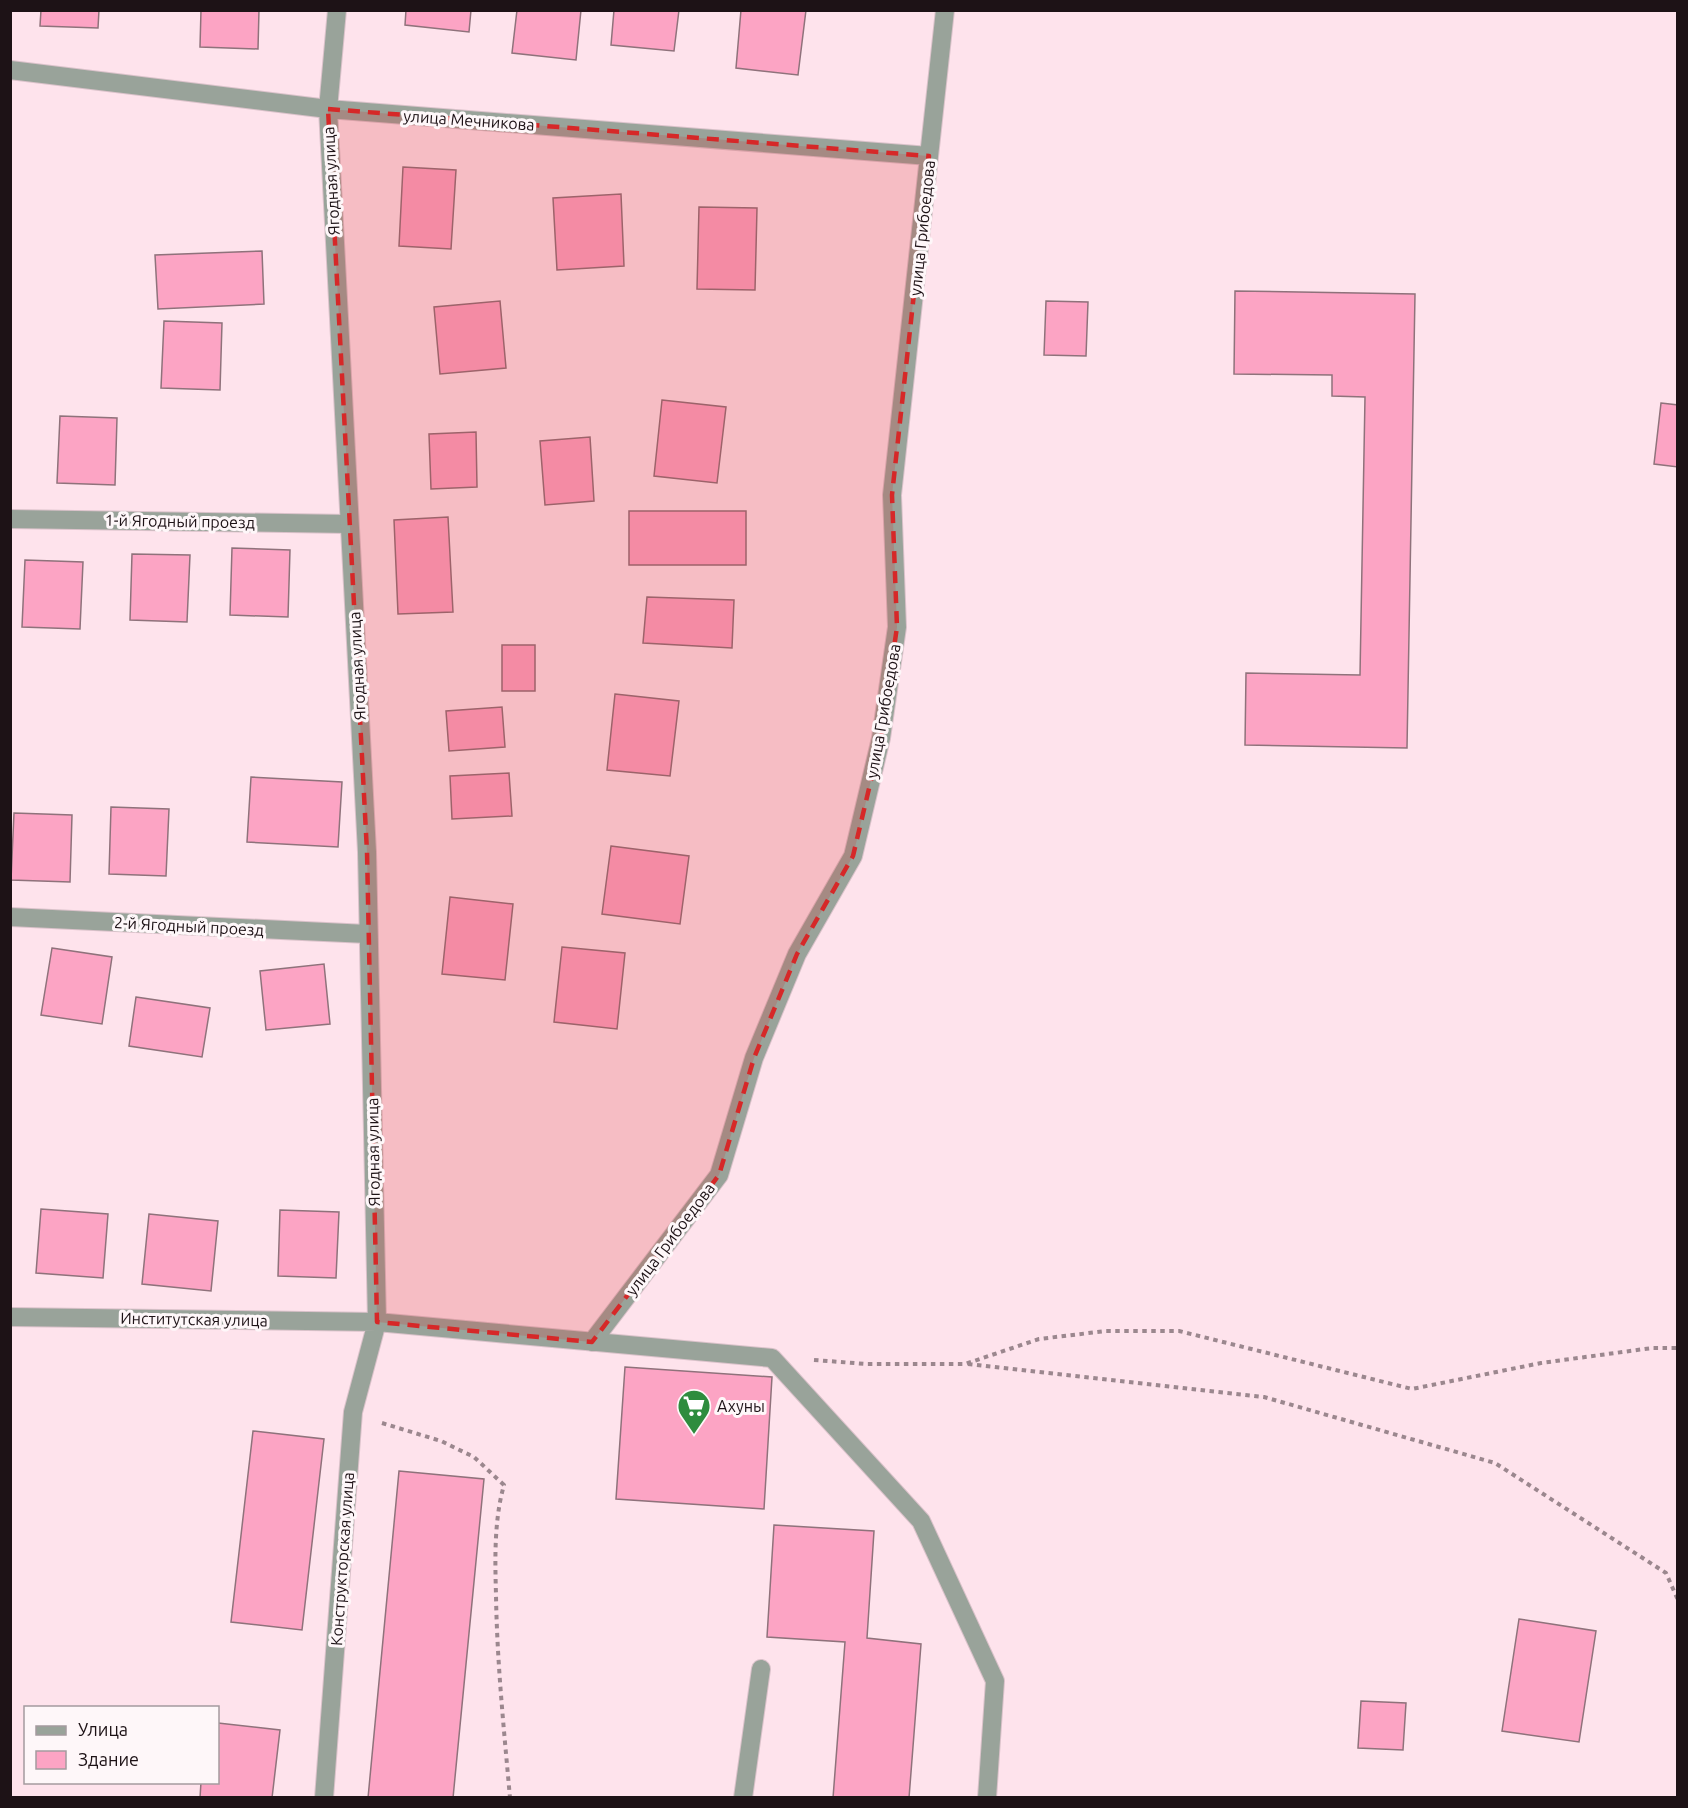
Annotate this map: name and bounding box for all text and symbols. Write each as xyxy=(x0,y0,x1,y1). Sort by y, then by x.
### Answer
street label: улица Мечникова xyxy=(403,106,535,134)
street label: Ягодная улица xyxy=(319,126,343,236)
street label: улица Грибоедова xyxy=(906,159,938,297)
street label: 1-й Ягодный проезд xyxy=(105,511,255,531)
street label: Ягодная улица xyxy=(345,611,369,721)
street label: улица Грибоедова xyxy=(862,642,904,780)
street label: 2-й Ягодный проезд xyxy=(114,913,264,939)
street label: Ягодная улица xyxy=(363,1097,383,1207)
street label: улица Грибоедова xyxy=(622,1179,718,1299)
street label: Институтская улица xyxy=(120,1309,268,1329)
supermarket icon: Ахуны xyxy=(676,1388,712,1435)
place label: Ахуны xyxy=(717,1397,765,1415)
street label: Конструкторская улица xyxy=(327,1472,357,1646)
legend xyxy=(24,1706,219,1784)
text: Улица xyxy=(78,1719,128,1739)
text: Здание xyxy=(78,1749,139,1769)

